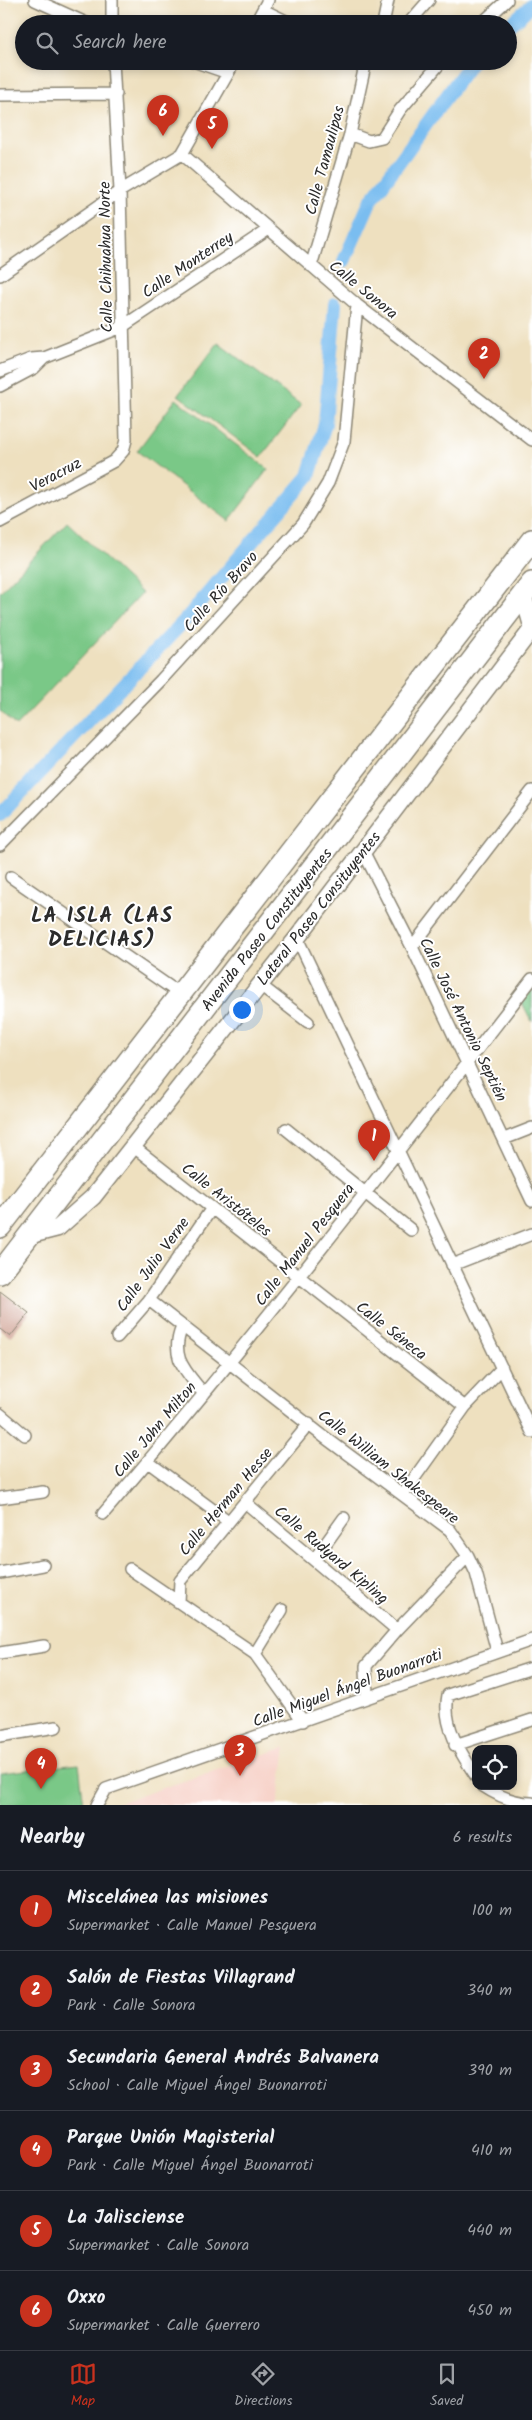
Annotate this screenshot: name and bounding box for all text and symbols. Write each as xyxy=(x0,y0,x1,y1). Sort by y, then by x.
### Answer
search box xyxy=(15,15,517,70)
text: Search here xyxy=(73,28,167,58)
icon: search xyxy=(33,29,61,57)
pin: 6 xyxy=(147,95,179,136)
street label: Calle Tamaulipas xyxy=(299,103,352,218)
pin: 5 xyxy=(196,108,228,149)
street label: Calle Chihuahua Norte xyxy=(93,181,120,333)
street label: Calle Monterrey xyxy=(137,225,239,305)
street label: Calle Sonora xyxy=(323,254,403,326)
pin: 2 xyxy=(468,338,500,379)
street label: Veracruz xyxy=(25,451,86,499)
street label: Calle Río Bravo xyxy=(178,546,265,638)
street label: Lateral Paseo Consituyentes xyxy=(251,826,388,991)
street label: Avenida Paseo Constituyentes xyxy=(195,843,339,1017)
district label: LA ISLA (LAS DELICIAS) xyxy=(31,900,173,957)
street label: Calle José Antonio Septién xyxy=(412,933,513,1106)
your location xyxy=(229,997,255,1023)
pin: 1 xyxy=(358,1120,390,1161)
street label: Calle Aristóteles xyxy=(175,1157,277,1244)
street label: Calle Manuel Pesquera xyxy=(249,1178,361,1312)
street label: Calle Julio Verne xyxy=(110,1212,196,1317)
street label: Calle Séneca xyxy=(350,1295,432,1367)
street label: Calle John Milton xyxy=(107,1376,203,1484)
street label: Calle William Shakespeare xyxy=(312,1404,464,1531)
street label: Calle Herman Hesse xyxy=(173,1442,279,1562)
street label: Calle Rudyard Kipling xyxy=(268,1500,394,1611)
street label: Calle Miguel Ángel Buonarroti xyxy=(249,1642,447,1734)
pin: 3 xyxy=(224,1735,256,1776)
map controls xyxy=(472,1745,517,1790)
button: locate xyxy=(472,1745,517,1790)
pin: 4 xyxy=(25,1748,57,1789)
text: Nearby xyxy=(20,1821,85,1854)
text: 6 results xyxy=(453,1825,512,1850)
text: Miscelánea las misiones xyxy=(67,1883,268,1913)
text: 1 xyxy=(34,1898,38,1923)
text: 100 m xyxy=(472,1898,512,1923)
text: Supermarket · Calle Manuel Pesquera xyxy=(67,1913,317,1938)
text: Salón de Fiestas Villagrand xyxy=(67,1963,295,1993)
text: 2 xyxy=(31,1978,41,2003)
text: 340 m xyxy=(467,1978,512,2003)
text: Park · Calle Sonora xyxy=(67,1993,195,2018)
text: Secundaria General Andrés Balvanera xyxy=(67,2043,379,2073)
text: 3 xyxy=(32,2058,40,2083)
text: 390 m xyxy=(468,2058,512,2083)
text: School · Calle Miguel Ángel Buonarroti xyxy=(67,2073,326,2098)
text: Parque Unión Magisterial xyxy=(67,2123,274,2153)
text: 4 xyxy=(32,2138,40,2163)
text: 410 m xyxy=(471,2138,512,2163)
text: Park · Calle Miguel Ángel Buonarroti xyxy=(67,2153,313,2178)
text: La Jalisciense xyxy=(67,2203,184,2233)
text: 5 xyxy=(32,2218,40,2243)
text: 440 m xyxy=(467,2218,512,2243)
text: Supermarket · Calle Sonora xyxy=(67,2233,249,2258)
text: Oxxo xyxy=(67,2283,105,2313)
text: 6 xyxy=(32,2298,40,2323)
text: 450 m xyxy=(467,2298,512,2323)
text: Supermarket · Calle Guerrero xyxy=(67,2313,260,2338)
tab: Map xyxy=(69,2360,97,2412)
tab: Directions xyxy=(234,2360,292,2412)
tab: Saved xyxy=(430,2360,463,2412)

